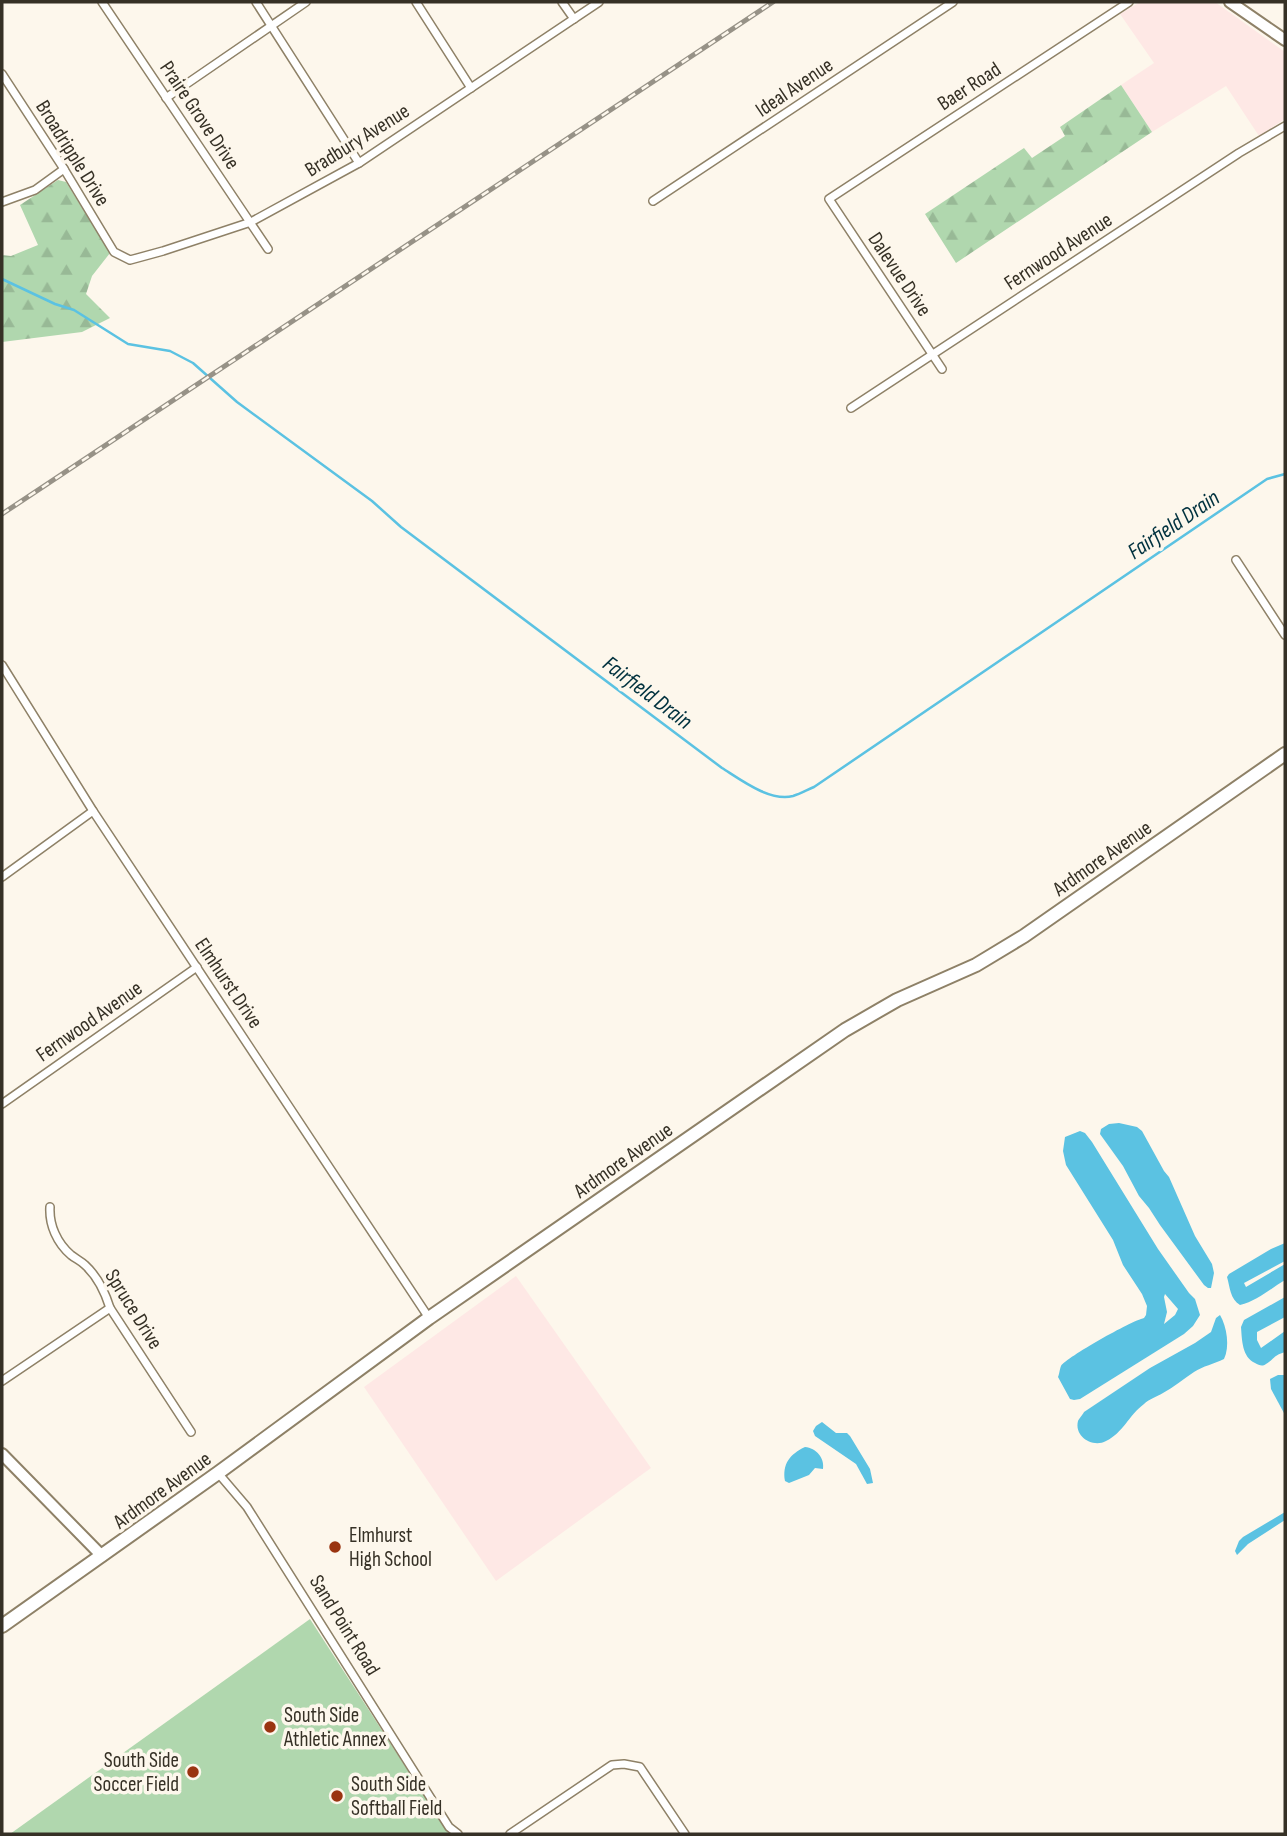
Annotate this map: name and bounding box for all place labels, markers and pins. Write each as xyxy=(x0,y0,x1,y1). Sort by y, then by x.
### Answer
place label: Elmhurst High School xyxy=(349,1523,432,1572)
marker: Elmhurst High School xyxy=(327,1539,343,1555)
place label: South Side Athletic Annex xyxy=(283,1703,386,1752)
marker: South Side Athletic Annex xyxy=(262,1719,278,1735)
place label: South Side Soccer Field xyxy=(94,1748,179,1797)
marker: South Side Soccer Field xyxy=(185,1764,201,1780)
place label: South Side Softball Field xyxy=(351,1772,442,1821)
marker: South Side Softball Field xyxy=(329,1788,345,1804)

